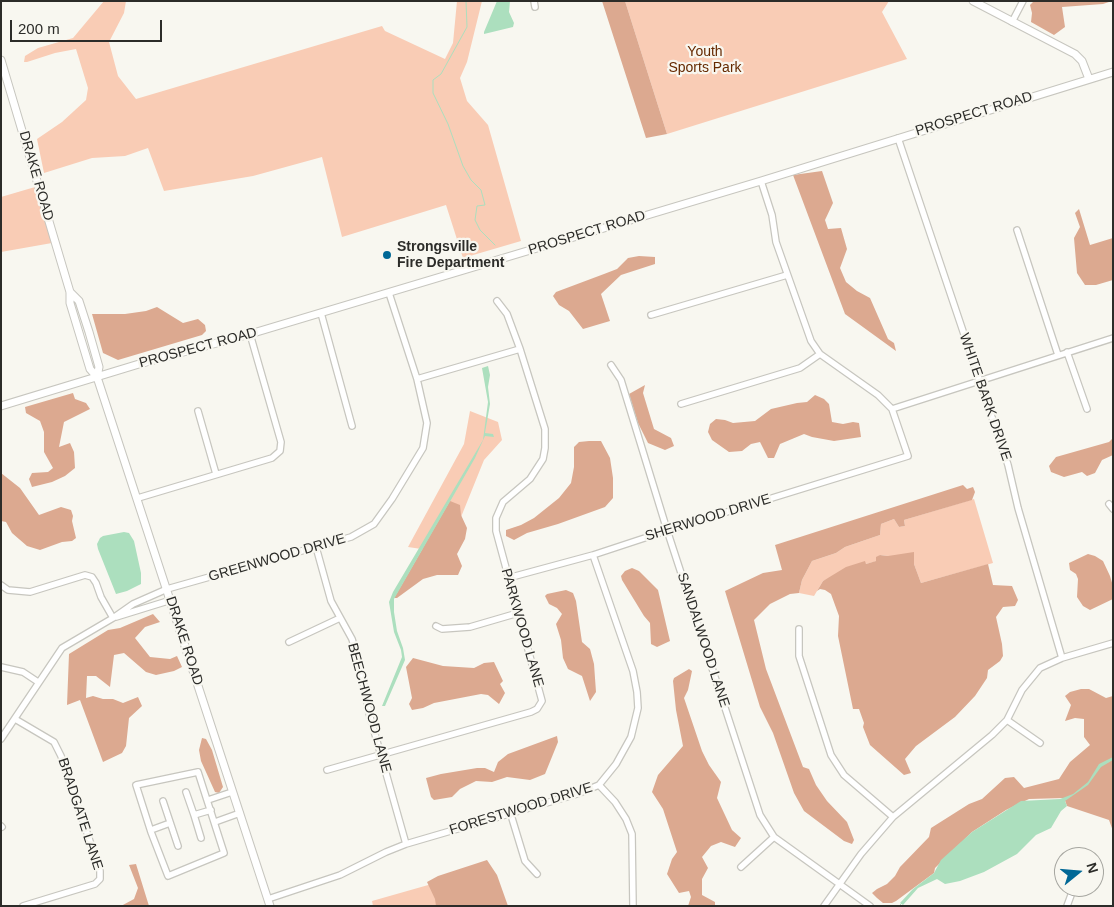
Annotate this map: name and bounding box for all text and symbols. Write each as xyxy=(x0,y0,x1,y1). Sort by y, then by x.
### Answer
scale bar xyxy=(12,10,165,42)
text: 200 m xyxy=(18,20,60,37)
park label: Youth Sports Park xyxy=(668,44,742,76)
street label: PROSPECT ROAD xyxy=(914,88,1034,140)
street label: DRAKE ROAD xyxy=(15,129,57,223)
street label: PROSPECT ROAD xyxy=(527,207,647,259)
place label: Strongsville Fire Department xyxy=(397,239,504,272)
marker: Strongsville Fire Department xyxy=(381,249,393,261)
street label: PROSPECT ROAD xyxy=(137,324,259,372)
street label: WHITE BARK DRIVE xyxy=(955,331,1015,463)
street label: SHERWOOD DRIVE xyxy=(643,491,773,545)
street label: GREENWOOD DRIVE xyxy=(207,530,347,586)
street label: PARKWOOD LANE xyxy=(497,567,547,689)
street label: SANDALWOOD LANE xyxy=(673,571,733,709)
street label: DRAKE ROAD xyxy=(162,594,206,688)
street label: BEECHWOOD LANE xyxy=(344,641,394,775)
street label: BRADGATE LANE xyxy=(54,756,106,872)
street label: FORESTWOOD DRIVE xyxy=(448,779,594,839)
north arrow xyxy=(1054,847,1104,897)
text: N xyxy=(1083,861,1102,875)

